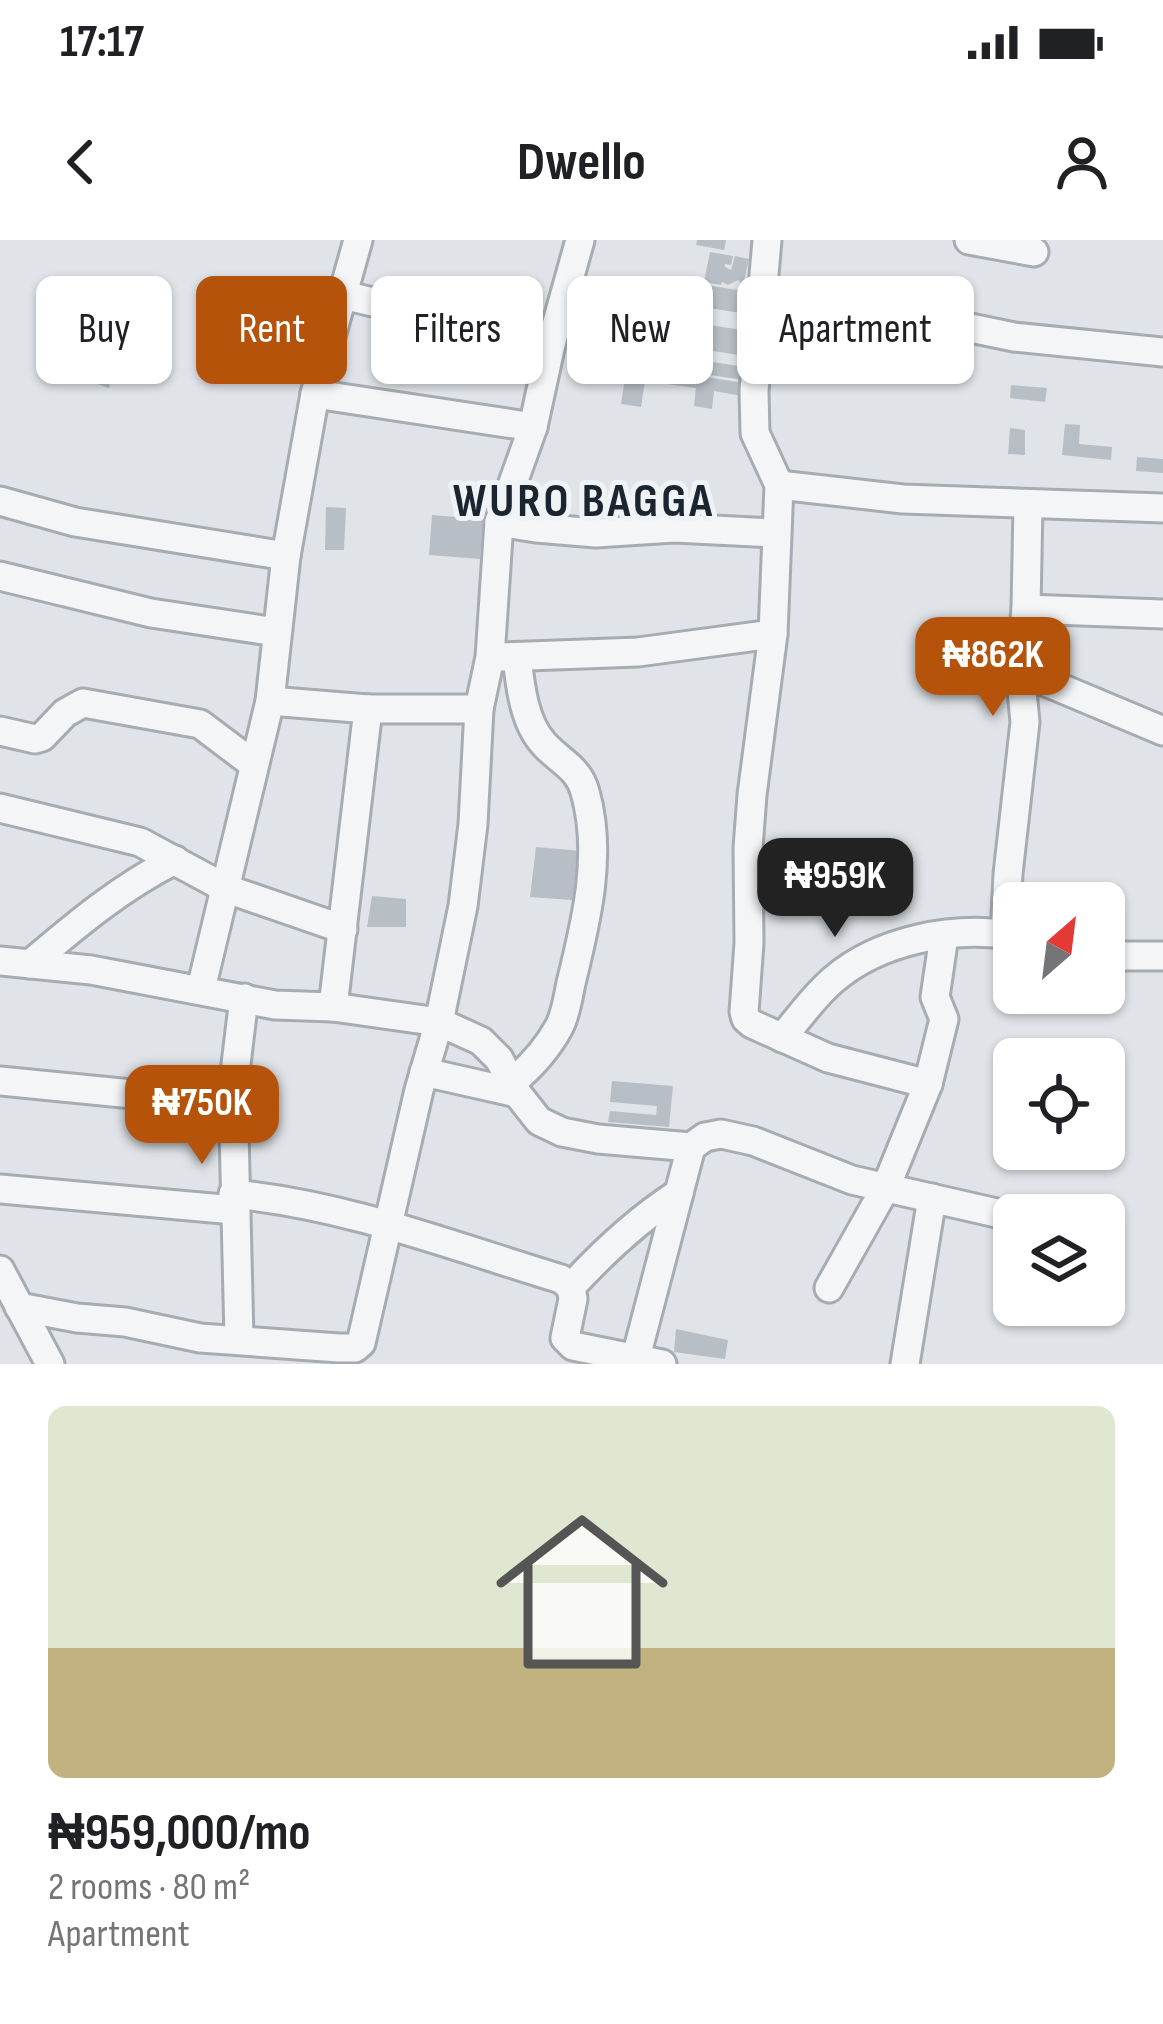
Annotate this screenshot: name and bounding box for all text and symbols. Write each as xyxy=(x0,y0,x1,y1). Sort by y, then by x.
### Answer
text: 17:17 xyxy=(60,15,144,70)
icon: back xyxy=(48,129,114,195)
icon: person xyxy=(1049,129,1115,195)
text: Dwello xyxy=(517,130,646,195)
chip: Buy xyxy=(36,276,172,384)
chip: Rent xyxy=(196,276,347,384)
chip: Filters xyxy=(371,276,543,384)
chip: New xyxy=(567,276,713,384)
chip: Apartment xyxy=(737,276,974,384)
district label: WURO BAGGA xyxy=(453,473,715,530)
pin: ₦862K xyxy=(909,617,1077,719)
text: ₦862K xyxy=(942,632,1044,679)
pin: ₦959K xyxy=(751,838,919,940)
text: ₦959K xyxy=(784,853,886,900)
north arrow xyxy=(993,882,1125,1014)
map controls xyxy=(993,882,1125,1326)
button: locate xyxy=(993,1038,1125,1170)
pin: ₦750K xyxy=(118,1065,286,1167)
text: ₦750K xyxy=(152,1080,252,1127)
button: layers xyxy=(993,1194,1125,1326)
icon: home xyxy=(474,1484,690,1700)
text: ₦959,000/mo xyxy=(48,1803,310,1864)
text: 2 rooms · 80 m² xyxy=(48,1864,250,1911)
text: Apartment xyxy=(48,1911,190,1958)

